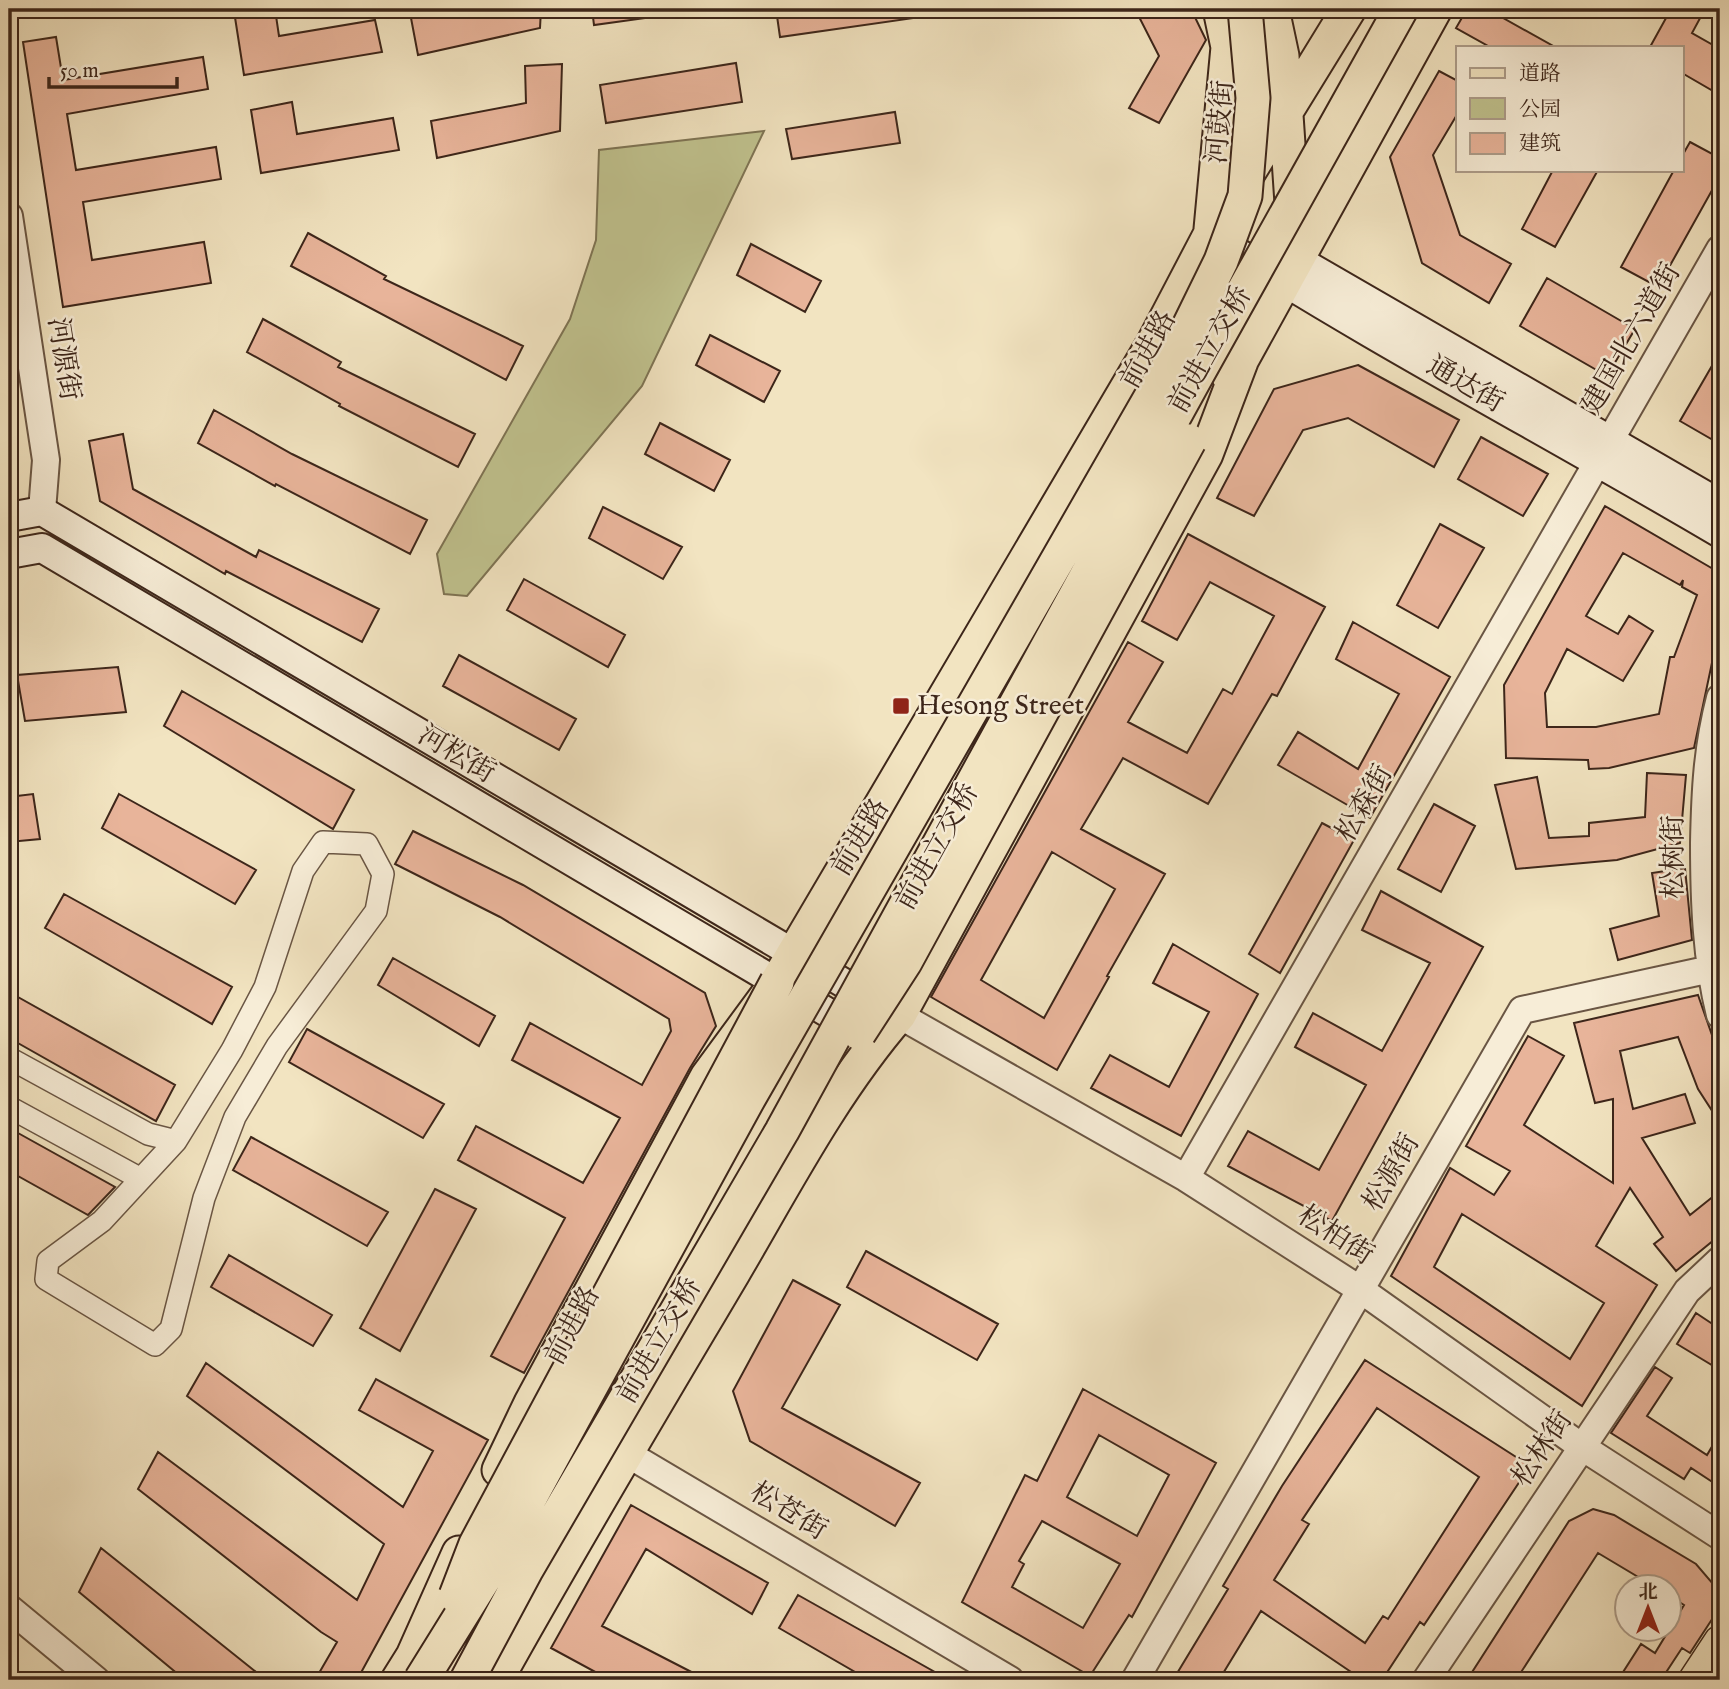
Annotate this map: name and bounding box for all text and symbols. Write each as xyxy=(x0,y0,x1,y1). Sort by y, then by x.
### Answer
scale bar xyxy=(49,46,177,90)
legend xyxy=(1456,46,1684,172)
text: 50 m xyxy=(60,58,99,85)
text: 道路 xyxy=(1519,61,1561,88)
street label: 河鼓街 xyxy=(1200,79,1242,165)
text: 公园 xyxy=(1519,97,1561,124)
text: 建筑 xyxy=(1519,131,1561,158)
street label: 建国北六道街 xyxy=(1575,257,1689,421)
street label: 前进立交桥 xyxy=(1162,280,1260,420)
street label: 前进路 xyxy=(1113,305,1185,395)
street label: 河源街 xyxy=(39,315,87,403)
street label: 通达街 xyxy=(1420,349,1510,421)
place label: Hesong Street xyxy=(917,689,1085,724)
marker: Hesong Street xyxy=(891,696,911,716)
street label: 河松街 xyxy=(411,718,501,792)
street label: 松森街 xyxy=(1329,759,1401,849)
street label: 前进立交桥 xyxy=(889,777,987,917)
street label: 前进路 xyxy=(824,793,898,883)
street label: 松树街 xyxy=(1657,815,1692,899)
street label: 松源街 xyxy=(1356,1128,1428,1218)
street label: 松柏街 xyxy=(1290,1198,1380,1274)
street label: 前进立交桥 xyxy=(610,1272,710,1410)
street label: 前进路 xyxy=(538,1281,608,1371)
street label: 松林街 xyxy=(1505,1404,1581,1494)
street label: 松苍街 xyxy=(743,1475,833,1549)
north arrow xyxy=(1614,1574,1684,1644)
text: 北 xyxy=(1638,1581,1658,1605)

